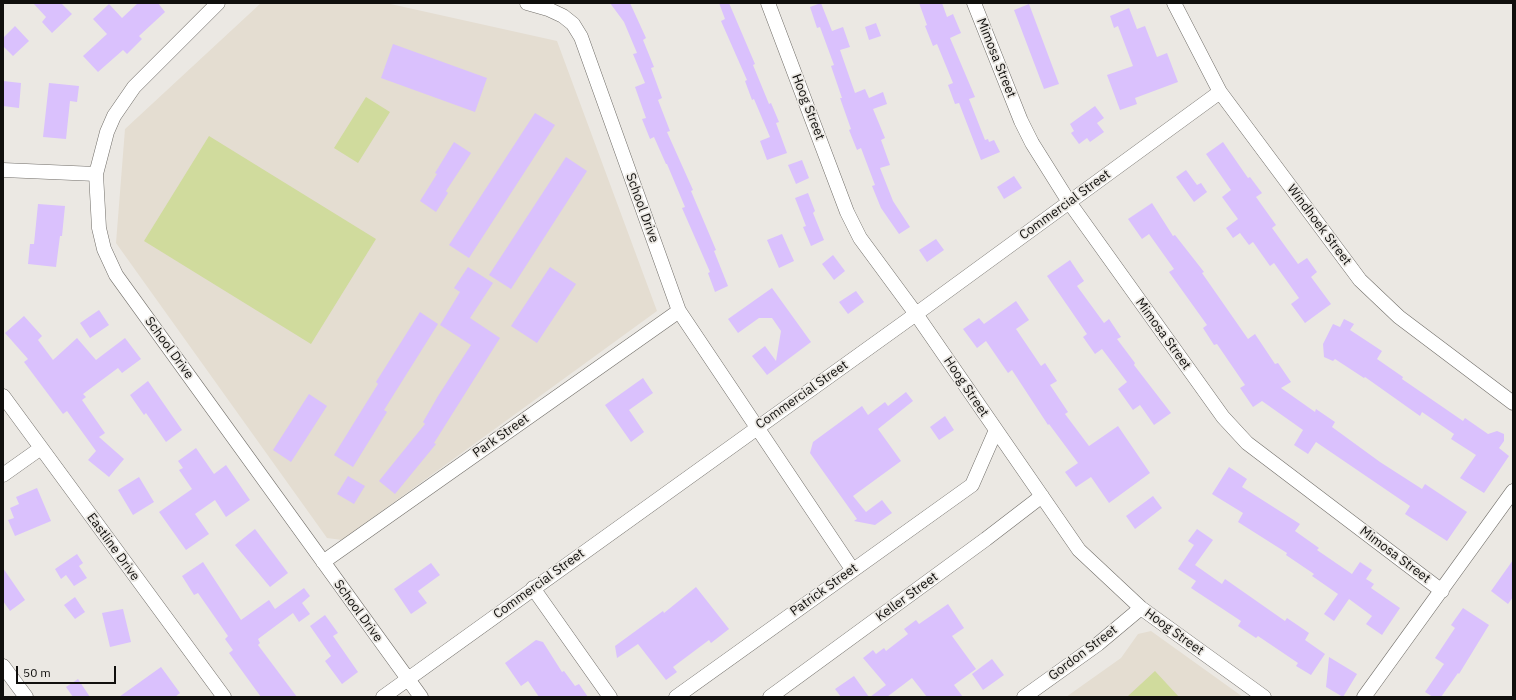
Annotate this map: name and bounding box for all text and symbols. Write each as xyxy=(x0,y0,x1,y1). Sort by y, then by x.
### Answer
street label: Mimosa Street xyxy=(973,16,1019,100)
street label: Hoog Street xyxy=(788,72,828,142)
street label: Commercial Street xyxy=(1016,167,1114,243)
street label: School Drive xyxy=(622,171,662,245)
street label: Windhoek Street xyxy=(1284,182,1354,268)
street label: Mimosa Street xyxy=(1132,295,1194,373)
street label: School Drive xyxy=(141,314,197,382)
street label: Hoog Street xyxy=(940,354,992,420)
street label: Commercial Street xyxy=(753,357,851,433)
street label: Park Street xyxy=(470,411,532,461)
street label: Eastline Drive xyxy=(83,510,143,584)
street label: Mimosa Street xyxy=(1357,523,1433,587)
street label: Commercial Street xyxy=(490,546,588,622)
street label: Patrick Street xyxy=(787,560,861,620)
street label: Keller Street xyxy=(873,569,941,625)
street label: School Drive xyxy=(330,577,386,645)
street label: Hoog Street xyxy=(1141,605,1207,659)
street label: Gordon Street xyxy=(1046,622,1120,684)
scale bar xyxy=(18,658,118,684)
text: 50 m xyxy=(23,665,51,680)

